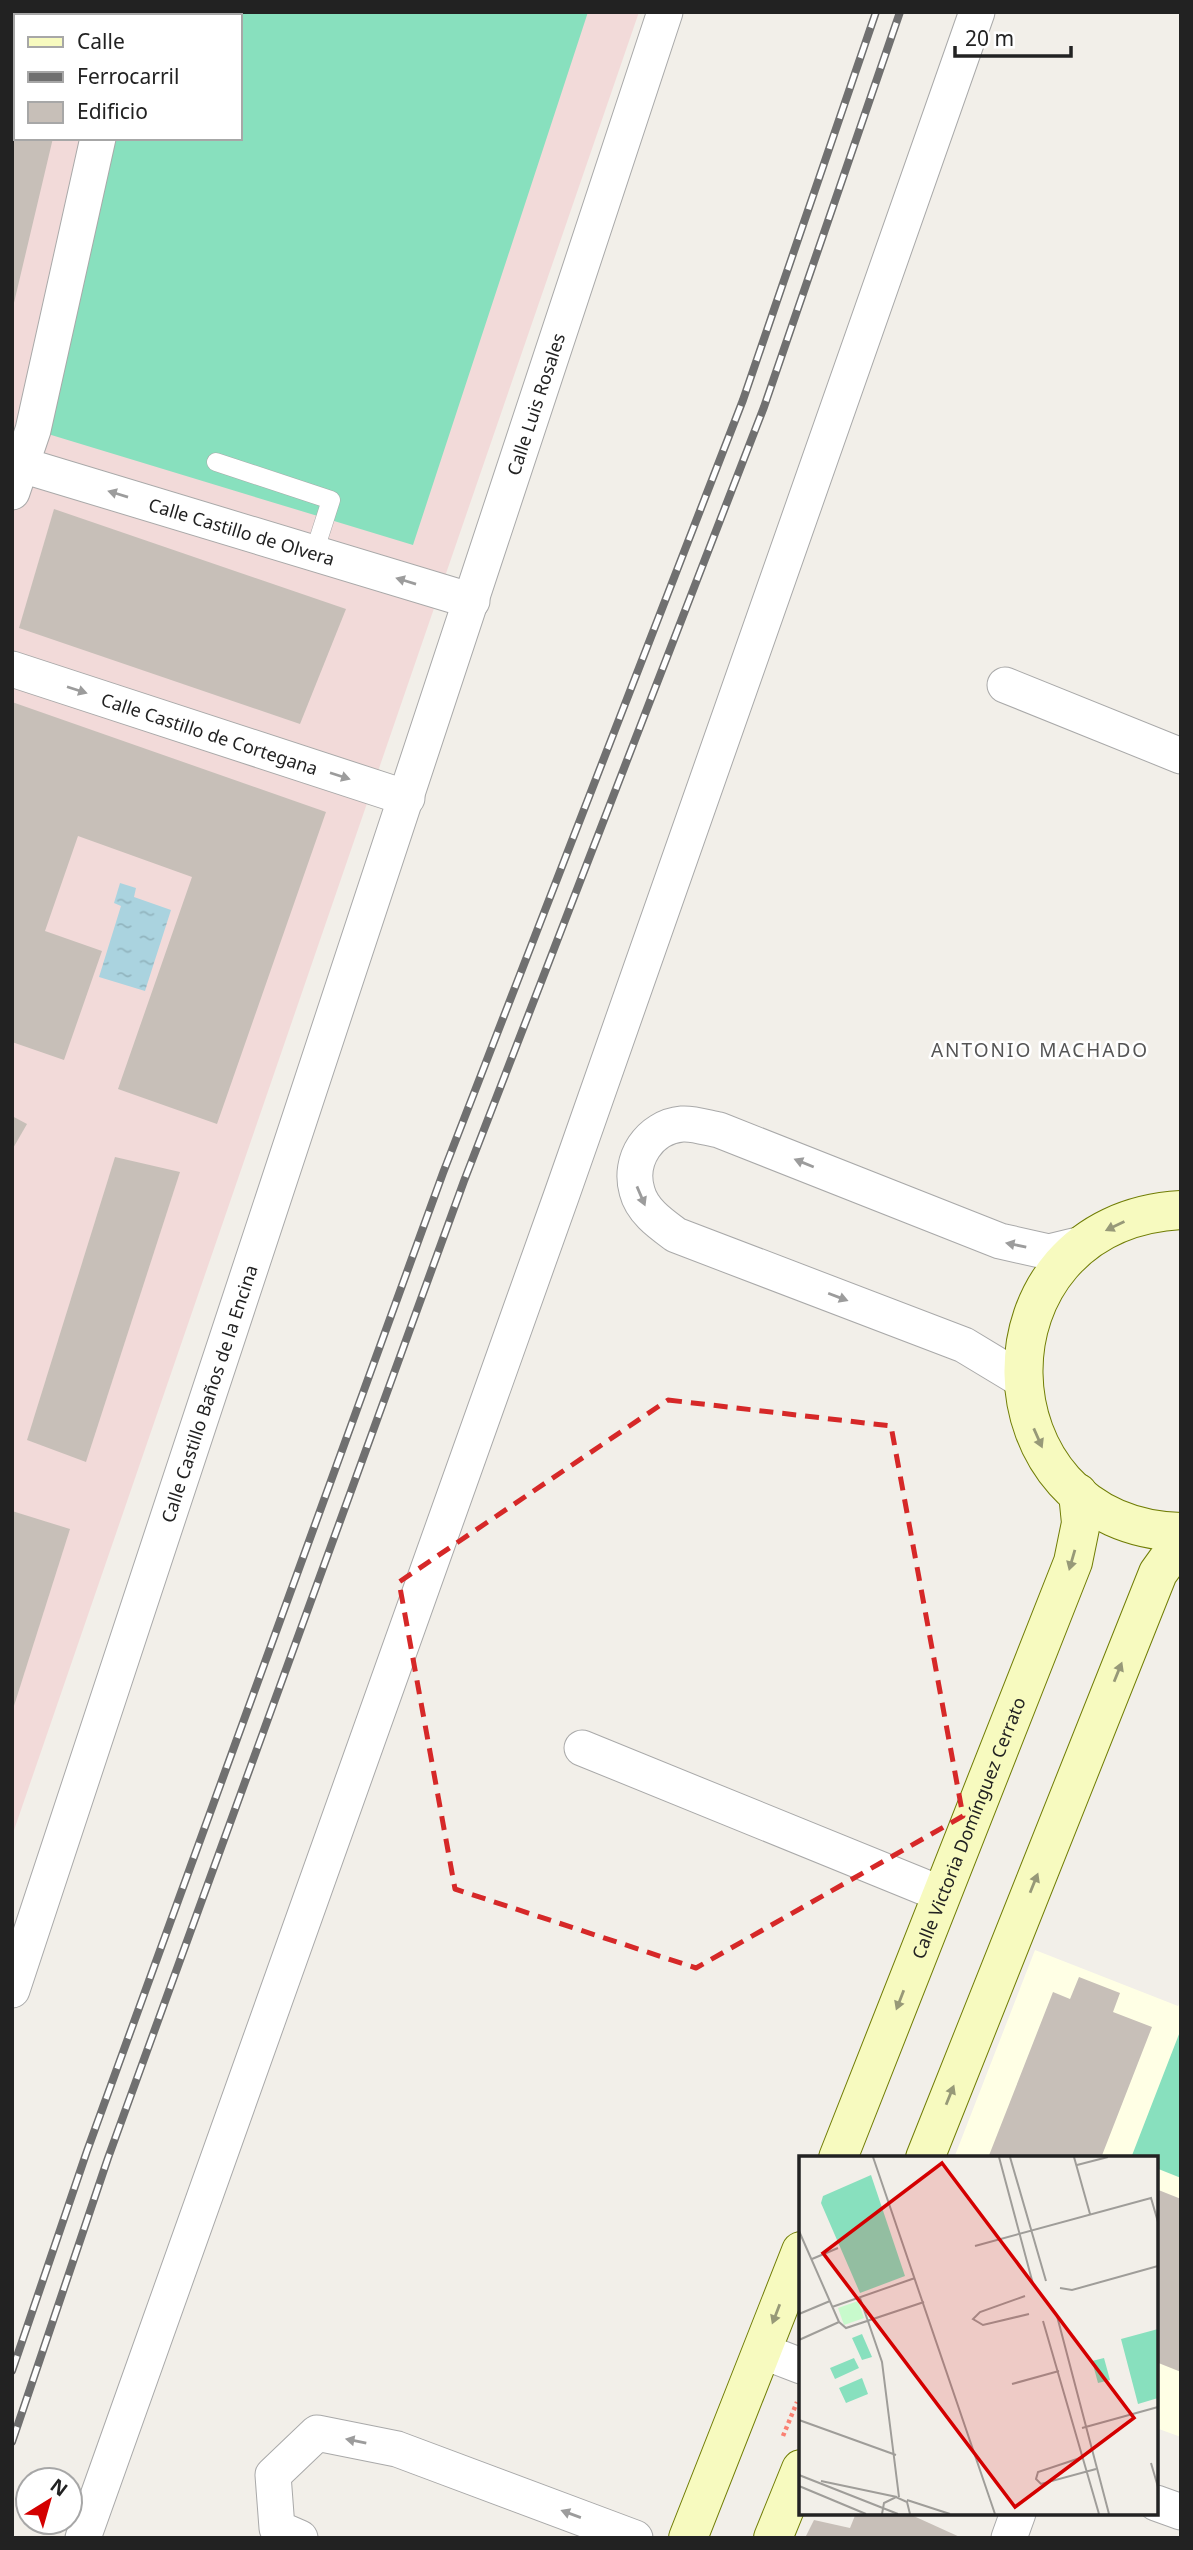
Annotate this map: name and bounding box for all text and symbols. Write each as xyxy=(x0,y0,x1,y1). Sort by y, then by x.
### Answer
legend xyxy=(14,14,242,140)
scale bar xyxy=(955,14,1070,58)
text: 20 m xyxy=(965,24,1014,52)
text: Calle xyxy=(77,27,125,55)
text: Ferrocarril xyxy=(77,62,179,90)
text: Edificio xyxy=(77,97,148,125)
street label: Calle Luis Rosales xyxy=(501,330,570,478)
one-way arrow xyxy=(107,488,128,499)
street label: Calle Castillo de Olvera xyxy=(146,492,338,571)
one-way arrow xyxy=(395,576,416,586)
one-way arrow xyxy=(67,685,88,696)
street label: Calle Castillo de Cortegana xyxy=(98,687,321,780)
one-way arrow xyxy=(330,771,351,782)
district label: ANTONIO MACHADO xyxy=(931,1037,1149,1063)
one-way arrow xyxy=(793,1158,814,1169)
one-way arrow xyxy=(635,1186,647,1206)
one-way arrow xyxy=(1105,1220,1125,1231)
one-way arrow xyxy=(1005,1239,1027,1250)
street label: Calle Castillo Baños de la Encina xyxy=(155,1262,263,1526)
one-way arrow xyxy=(828,1291,849,1302)
one-way arrow xyxy=(1032,1428,1044,1448)
one-way arrow xyxy=(1066,1549,1077,1571)
one-way arrow xyxy=(1113,1661,1124,1682)
street label: Calle Victoria Domínguez Cerrato xyxy=(906,1693,1031,1962)
one-way arrow xyxy=(1029,1873,1040,1894)
one-way arrow xyxy=(894,1989,905,2010)
one-way arrow xyxy=(945,2084,956,2105)
inset map xyxy=(799,2156,1158,2515)
one-way arrow xyxy=(770,2304,781,2325)
one-way arrow xyxy=(345,2435,367,2446)
north arrow xyxy=(14,2466,84,2536)
text: N xyxy=(45,2472,73,2502)
one-way arrow xyxy=(560,2508,581,2519)

